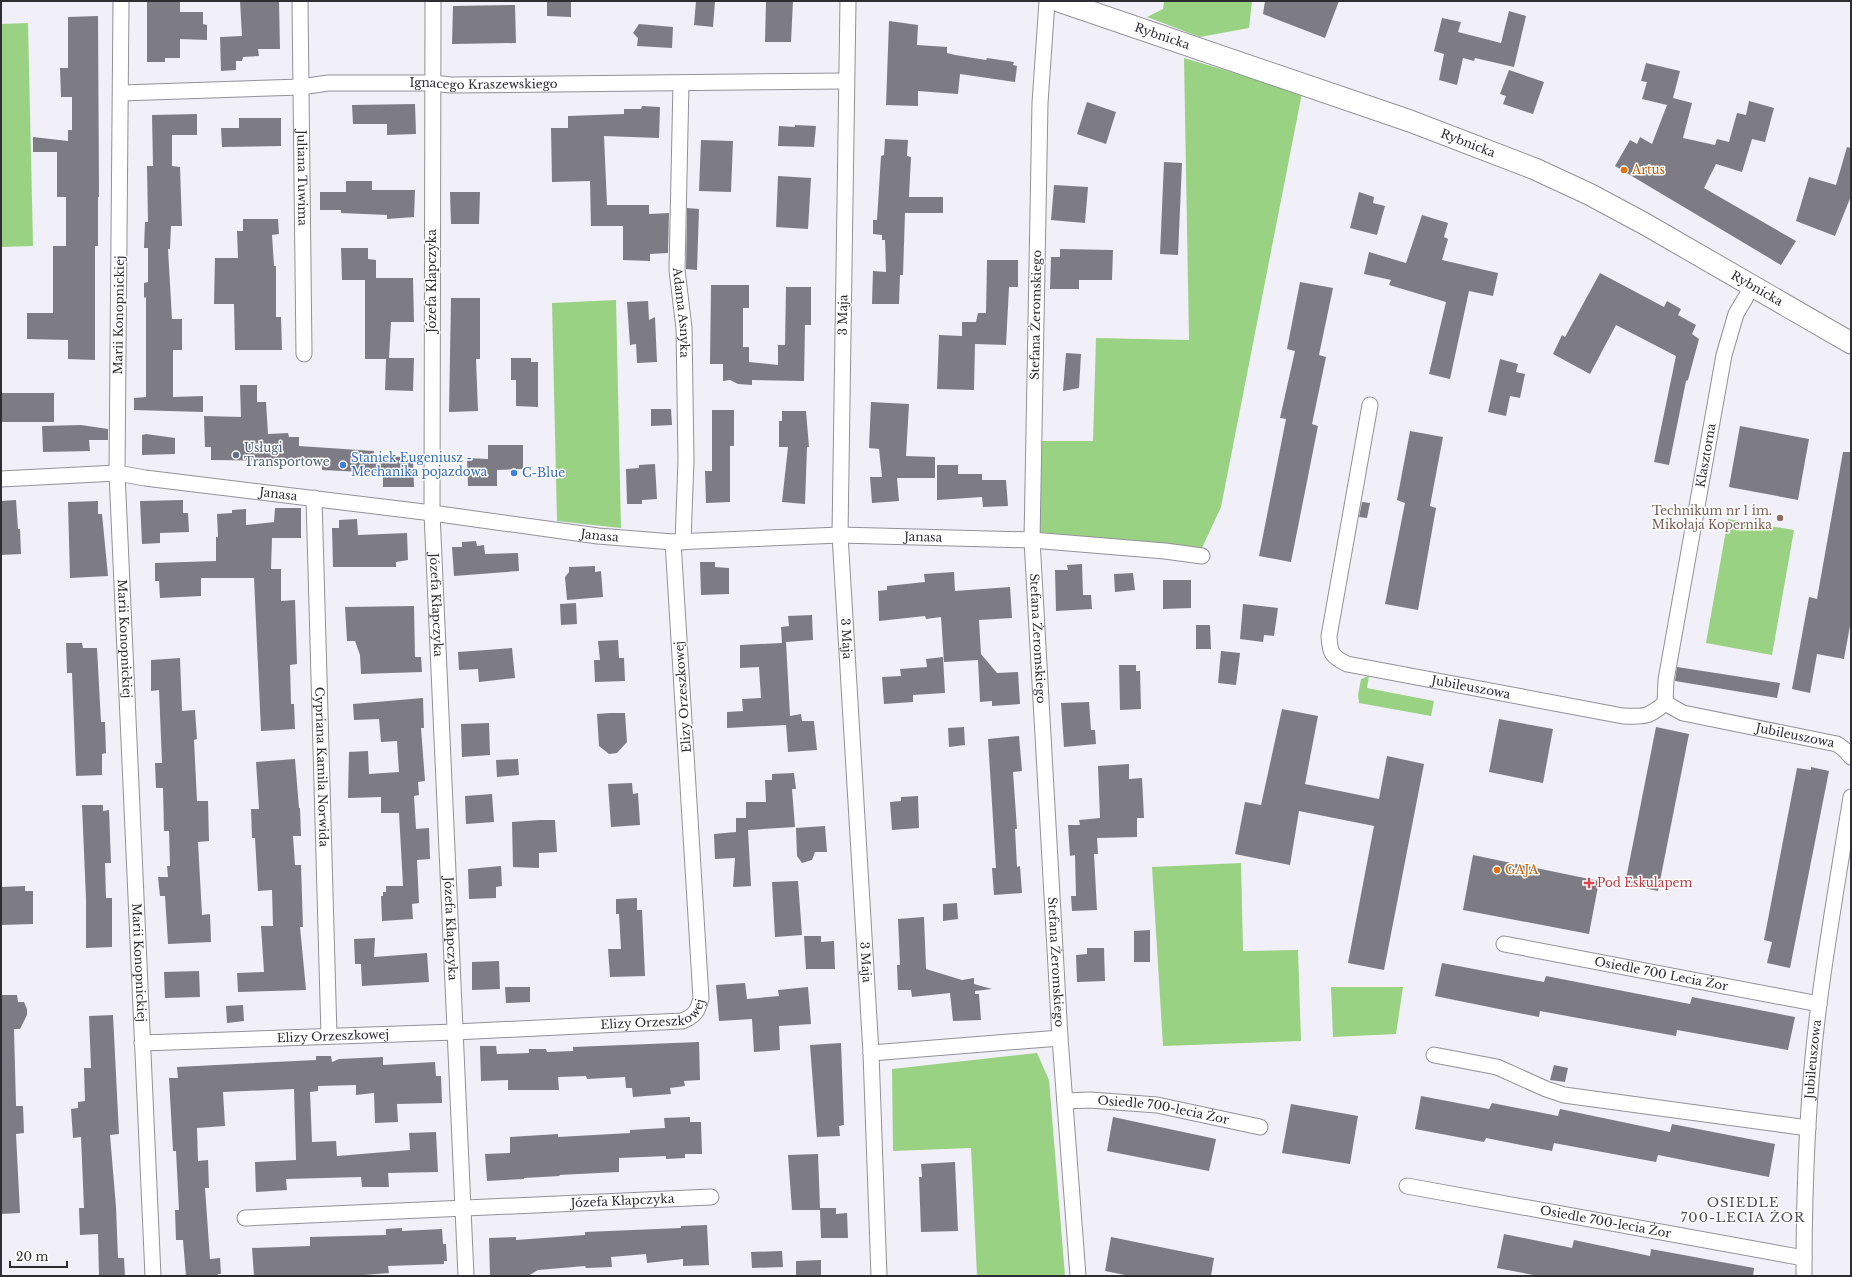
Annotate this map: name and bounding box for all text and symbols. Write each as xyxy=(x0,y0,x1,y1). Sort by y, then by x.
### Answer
street label: Rybnicka xyxy=(1133,19,1192,52)
street label: Ignacego Kraszewskiego xyxy=(409,75,558,92)
street label: Rybnicka xyxy=(1439,125,1498,160)
street label: Juliana Tuwima xyxy=(294,128,311,226)
place label: Artus xyxy=(1631,162,1665,177)
marker: Artus xyxy=(1619,165,1629,175)
street label: Józefa Kłapczyka xyxy=(424,229,439,335)
street label: Stefana Żeromskiego xyxy=(1026,250,1044,380)
street label: Marii Konopnickiej xyxy=(110,255,127,375)
street label: Adama Asnyka xyxy=(670,266,692,358)
street label: Rybnicka xyxy=(1728,267,1786,309)
street label: 3 Maja xyxy=(835,294,850,336)
street label: Klasztorna xyxy=(1692,422,1719,489)
place label: Usługi Transportowe xyxy=(244,440,330,469)
marker: Usługi Transportowe xyxy=(231,450,241,460)
place label: Staniek Eugeniusz - Mechanika pojazdowa xyxy=(351,450,487,479)
marker: Staniek Eugeniusz - Mechanika pojazdowa xyxy=(338,460,348,470)
place label: C-Blue xyxy=(522,465,565,480)
marker: C-Blue xyxy=(509,468,519,478)
street label: Janasa xyxy=(257,484,299,504)
place label: Technikum nr 1 im. Mikołaja Kopernika xyxy=(1652,503,1772,532)
marker: Technikum nr 1 im. Mikołaja Kopernika xyxy=(1775,513,1785,523)
street label: Janasa xyxy=(578,525,620,545)
street label: Janasa xyxy=(902,529,943,545)
street label: Józefa Kłapczyka xyxy=(427,551,446,657)
street label: Stefana Żeromskiego xyxy=(1027,573,1049,704)
street label: Marii Konopnickiej xyxy=(115,579,135,699)
street label: 3 Maja xyxy=(838,618,855,660)
street label: Elizy Orzeszkowej xyxy=(671,641,694,753)
street label: Jubileuszowa xyxy=(1429,672,1512,702)
street label: Cypriana Kamila Norwida xyxy=(312,687,332,848)
street label: Jubileuszowa xyxy=(1753,719,1836,750)
place label: GAJA xyxy=(1505,862,1539,877)
marker: GAJA xyxy=(1492,865,1502,875)
street label: Józefa Kłapczyka xyxy=(441,874,461,981)
place label: Pod Eskulapem xyxy=(1597,875,1692,890)
marker: Pod Eskulapem xyxy=(1584,878,1594,888)
street label: Stefana Żeromskiego xyxy=(1045,897,1067,1028)
street label: Marii Konopnickiej xyxy=(129,903,150,1022)
street label: 3 Maja xyxy=(857,941,875,983)
street label: Osiedle 700 Lecia Żor xyxy=(1593,953,1730,994)
street label: Elizy Orzeszkowej xyxy=(600,997,708,1032)
street label: Jubileuszowa xyxy=(1801,1018,1824,1102)
street label: Elizy Orzeszkowej xyxy=(277,1026,389,1045)
street label: Osiedle 700-lecia Żor xyxy=(1097,1093,1231,1127)
street label: Józefa Kłapczyka xyxy=(568,1191,675,1210)
district label: OSIEDLE 700-LECIA ŻOR xyxy=(1681,1194,1805,1226)
street label: Osiedle 700-lecia Żor xyxy=(1539,1202,1673,1241)
scale bar xyxy=(10,1243,67,1269)
text: 20 m xyxy=(16,1249,48,1264)

